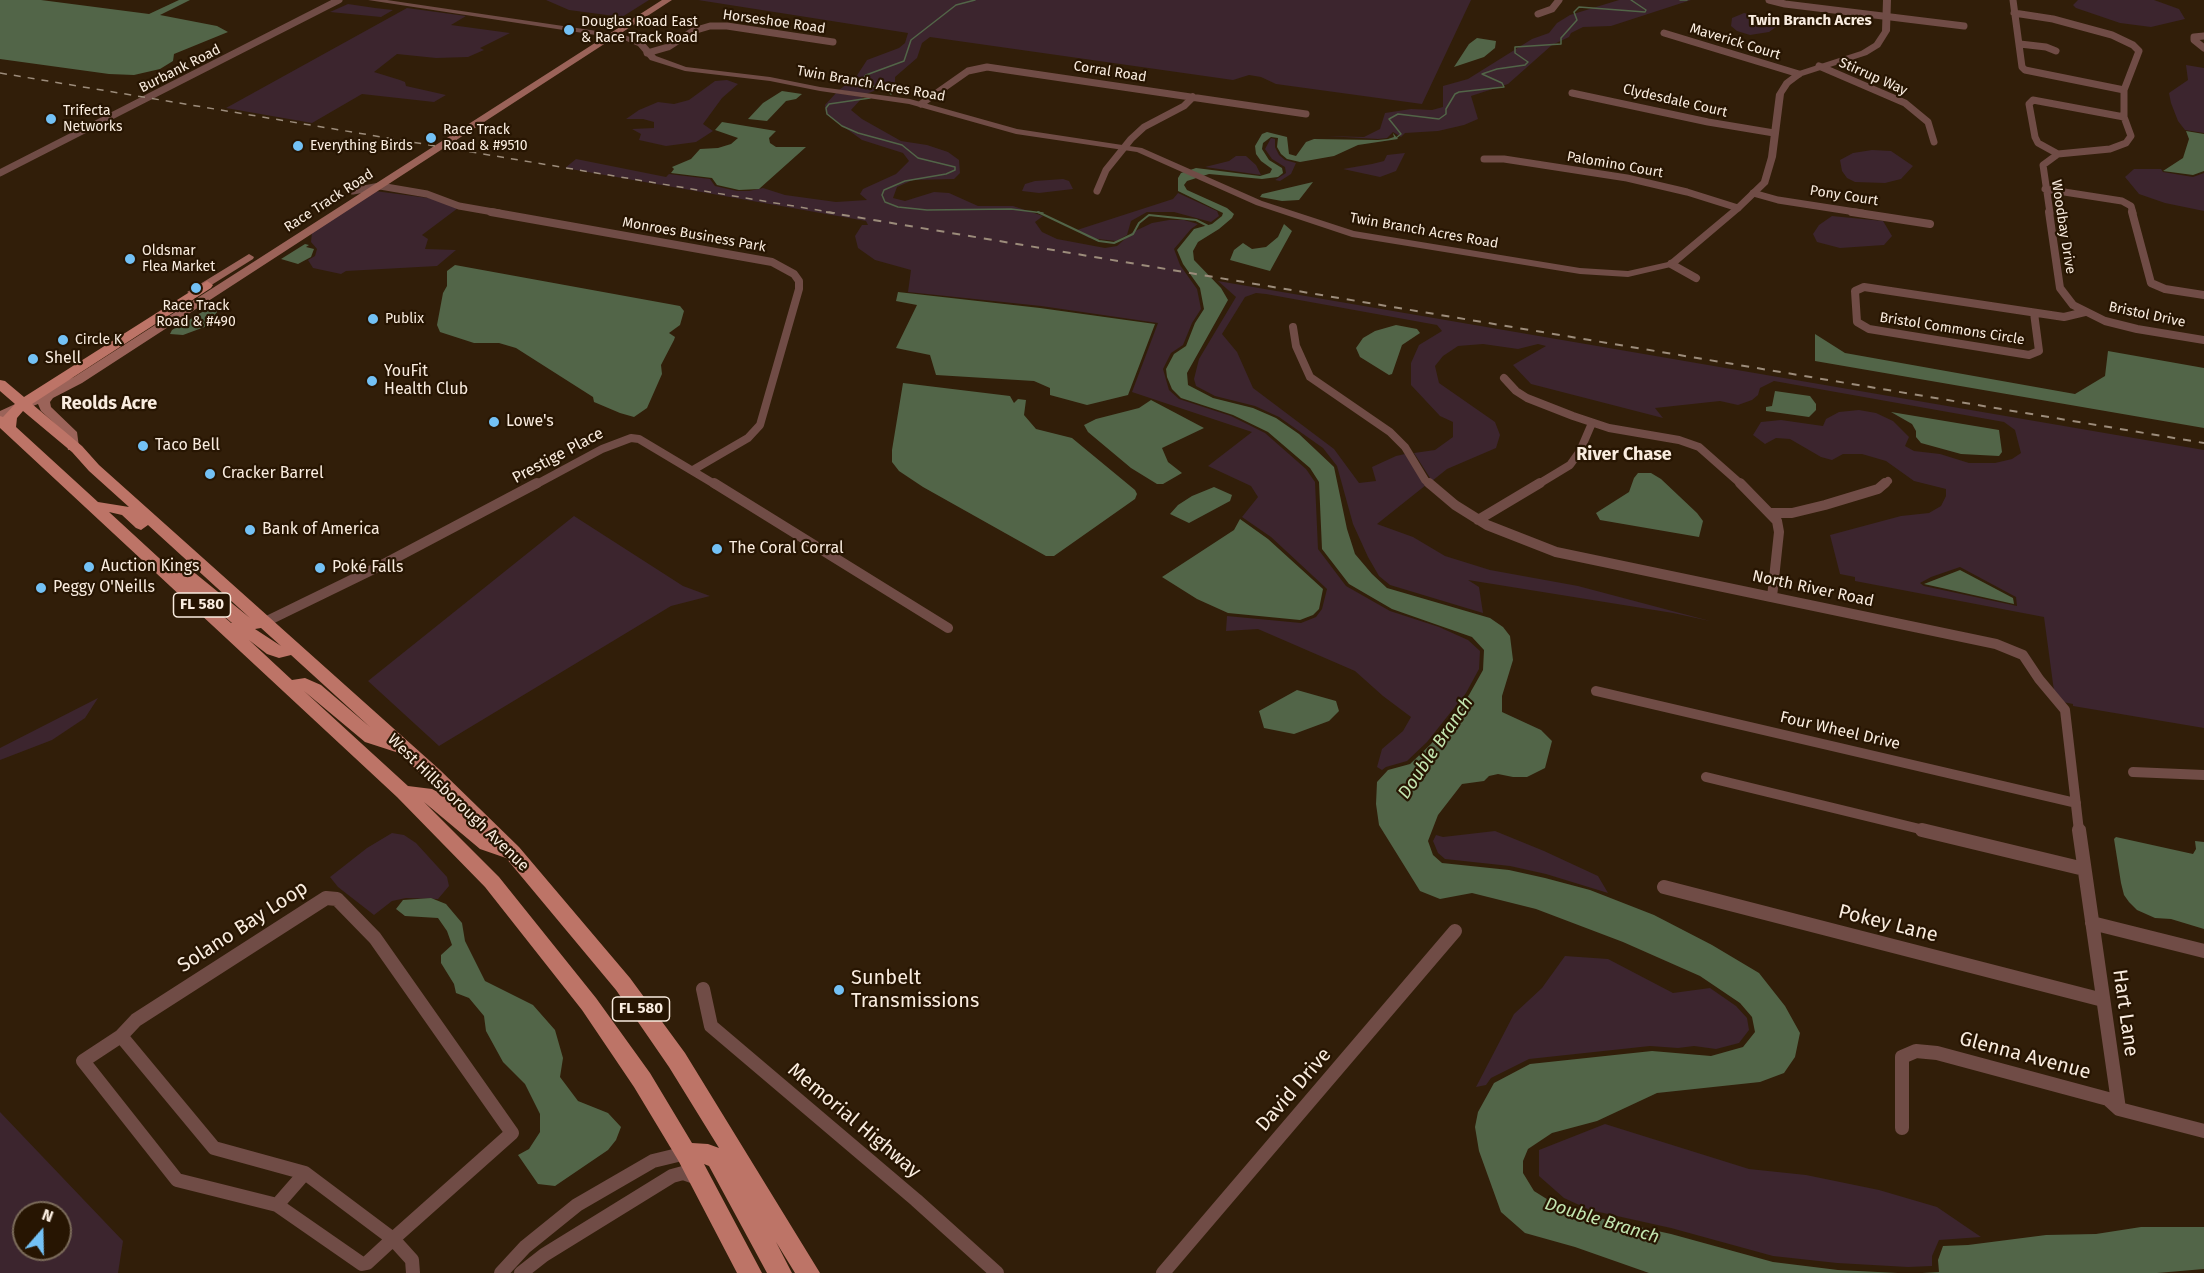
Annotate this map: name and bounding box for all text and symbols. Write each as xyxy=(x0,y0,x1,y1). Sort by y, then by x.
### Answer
street label: Horseshoe Road xyxy=(722,6,826,38)
district label: Twin Branch Acres xyxy=(1748,12,1872,30)
place label: Douglas Road East & Race Track Road xyxy=(581,14,698,46)
street label: Maverick Court xyxy=(1688,20,1782,64)
marker: Douglas Road East & Race Track Road xyxy=(562,23,576,37)
street label: Burbank Road xyxy=(136,41,224,97)
street label: Stirrup Way xyxy=(1836,54,1910,100)
street label: Corral Road xyxy=(1072,58,1148,86)
street label: Twin Branch Acres Road xyxy=(795,63,947,105)
street label: Clydesdale Court xyxy=(1621,81,1729,121)
place label: Trifecta Networks xyxy=(63,103,122,136)
marker: Trifecta Networks xyxy=(44,112,58,126)
place label: Race Track Road & #9510 xyxy=(443,122,528,154)
marker: Race Track Road & #9510 xyxy=(424,131,438,145)
place label: Everything Birds xyxy=(310,138,413,154)
marker: Everything Birds xyxy=(291,139,305,153)
street label: Palomino Court xyxy=(1566,148,1664,182)
street label: Race Track Road xyxy=(281,166,377,236)
street label: Woodbay Drive xyxy=(2047,179,2079,275)
street label: Pony Court xyxy=(1809,182,1879,210)
street label: Twin Branch Acres Road xyxy=(1348,210,1500,252)
street label: Monroes Business Park xyxy=(621,214,767,256)
place label: Oldsmar Flea Market xyxy=(142,243,215,276)
marker: Oldsmar Flea Market xyxy=(123,252,137,266)
marker: Race Track Road & #490 xyxy=(189,281,203,295)
place label: Race Track Road & #490 xyxy=(156,298,236,330)
street label: Bristol Drive xyxy=(2107,299,2187,331)
street label: Bristol Commons Circle xyxy=(1878,309,2026,349)
place label: Publix xyxy=(385,311,424,327)
marker: Publix xyxy=(366,312,380,326)
place label: Circle K xyxy=(75,332,122,348)
marker: Circle K xyxy=(56,333,70,347)
place label: Shell xyxy=(45,349,81,369)
marker: Shell xyxy=(26,352,40,366)
place label: YouFit Health Club xyxy=(384,362,468,400)
marker: YouFit Health Club xyxy=(365,374,379,388)
district label: Reolds Acre xyxy=(61,393,157,415)
place label: Lowe's xyxy=(506,412,554,432)
marker: Lowe's xyxy=(487,415,501,429)
street label: Prestige Place xyxy=(509,424,607,488)
place label: Taco Bell xyxy=(155,436,220,456)
marker: Taco Bell xyxy=(136,439,150,453)
district label: River Chase xyxy=(1576,444,1672,466)
place label: Cracker Barrel xyxy=(222,464,324,484)
marker: Cracker Barrel xyxy=(203,467,217,481)
place label: Bank of America xyxy=(262,520,380,540)
marker: Bank of America xyxy=(243,523,257,537)
place label: The Coral Corral xyxy=(729,539,844,559)
marker: The Coral Corral xyxy=(710,542,724,556)
place label: Auction Kings xyxy=(101,557,199,577)
place label: Poké Falls xyxy=(332,558,403,578)
marker: Auction Kings xyxy=(82,560,96,574)
marker: Poké Falls xyxy=(313,561,327,575)
street label: North River Road xyxy=(1750,567,1876,611)
place label: Peggy O'Neills xyxy=(53,578,155,598)
marker: Peggy O'Neills xyxy=(34,581,48,595)
road number: FL 580 xyxy=(174,593,230,617)
water label: Double Branch xyxy=(1394,693,1478,803)
street label: Four Wheel Drive xyxy=(1778,708,1902,754)
street label: West Hillsborough Avenue xyxy=(383,730,533,876)
street label: Solano Bay Loop xyxy=(173,876,313,978)
street label: Pokey Lane xyxy=(1836,900,1940,948)
place label: Sunbelt Transmissions xyxy=(851,966,979,1013)
street label: Hart Lane xyxy=(2107,968,2143,1058)
marker: Sunbelt Transmissions xyxy=(832,983,846,997)
road number: FL 580 xyxy=(612,997,670,1021)
street label: Glenna Avenue xyxy=(1957,1027,2093,1085)
street label: David Drive xyxy=(1251,1043,1337,1137)
street label: Memorial Highway xyxy=(783,1058,925,1184)
water label: Double Branch xyxy=(1542,1193,1662,1249)
north arrow xyxy=(12,1201,72,1261)
text: N xyxy=(39,1205,56,1226)

